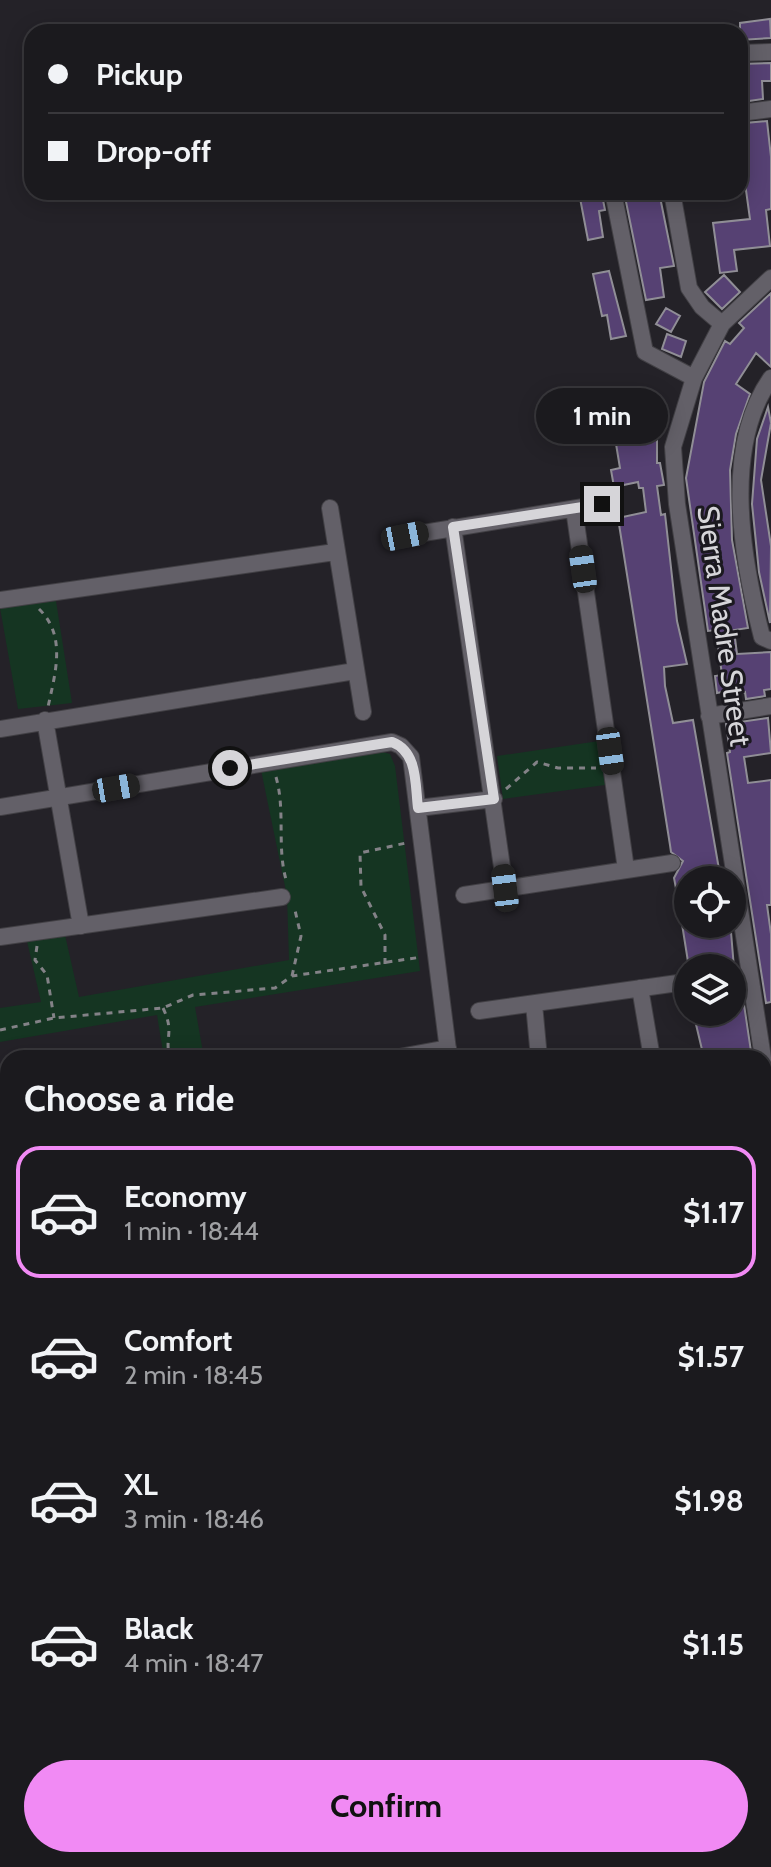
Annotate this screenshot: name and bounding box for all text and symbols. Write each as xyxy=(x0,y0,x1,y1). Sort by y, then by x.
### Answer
text: Pickup xyxy=(96,56,183,93)
text: Drop-off xyxy=(96,133,211,170)
callout: 1 min xyxy=(536,388,668,444)
text: 1 min xyxy=(573,400,631,432)
route end xyxy=(584,486,620,522)
street label: Sierra Madre Street xyxy=(689,503,760,749)
car xyxy=(379,520,431,552)
car xyxy=(568,544,598,594)
car xyxy=(595,726,625,776)
route start xyxy=(212,750,248,786)
car xyxy=(90,772,142,804)
car xyxy=(490,863,520,913)
map controls xyxy=(674,866,746,1026)
button: locate xyxy=(674,866,746,938)
button: layers xyxy=(674,954,746,1026)
text: Choose a ride xyxy=(24,1076,234,1120)
icon: car xyxy=(28,1176,100,1248)
text: Economy xyxy=(124,1178,247,1215)
text: $1.17 xyxy=(683,1194,744,1231)
text: 1 min · 18:44 xyxy=(124,1215,259,1247)
icon: car xyxy=(28,1320,100,1392)
text: Comfort xyxy=(124,1322,232,1359)
text: $1.57 xyxy=(677,1338,744,1375)
text: 2 min · 18:45 xyxy=(124,1359,263,1391)
icon: car xyxy=(28,1464,100,1536)
text: XL xyxy=(124,1466,158,1503)
text: $1.98 xyxy=(674,1482,744,1519)
text: 3 min · 18:46 xyxy=(124,1503,264,1535)
icon: car xyxy=(28,1608,100,1680)
text: Black xyxy=(124,1610,194,1647)
text: $1.15 xyxy=(682,1626,744,1663)
text: 4 min · 18:47 xyxy=(124,1647,263,1679)
button: Confirm xyxy=(24,1760,748,1852)

